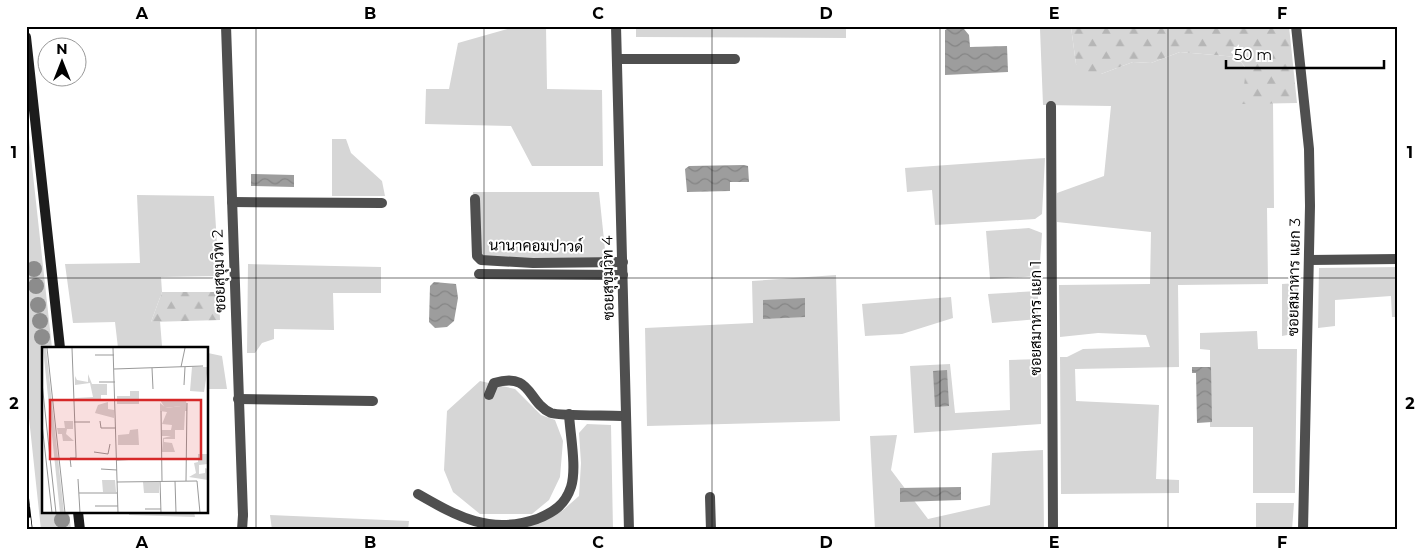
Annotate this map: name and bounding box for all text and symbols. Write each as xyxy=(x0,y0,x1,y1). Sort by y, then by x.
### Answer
text: A xyxy=(135,4,149,23)
text: B xyxy=(364,4,376,23)
text: C xyxy=(592,4,604,23)
text: D xyxy=(819,4,833,23)
text: E xyxy=(1049,4,1059,23)
text: F xyxy=(1277,4,1287,23)
north arrow xyxy=(38,38,88,88)
scale bar xyxy=(1226,38,1384,70)
text: N xyxy=(56,40,68,58)
text: 50 m xyxy=(1234,45,1272,64)
text: 1 xyxy=(11,143,17,162)
text: 1 xyxy=(1407,143,1413,162)
street label: ซอยสมาหาร แยก 3 xyxy=(1283,218,1304,336)
street label: ซอยสุขุมวิท 2 xyxy=(208,229,231,313)
street label: นานาคอมปาวด์ xyxy=(489,235,583,256)
street label: ซอยสุขุมวิท 4 xyxy=(597,235,620,321)
street label: ซอยสมาหาร แยก 1 xyxy=(1026,260,1045,376)
inset map xyxy=(42,347,209,514)
text: 2 xyxy=(9,394,19,413)
text: 2 xyxy=(1405,394,1415,413)
text: A xyxy=(135,533,149,552)
text: B xyxy=(364,533,376,552)
text: C xyxy=(592,533,604,552)
text: D xyxy=(819,533,833,552)
text: E xyxy=(1049,533,1059,552)
text: F xyxy=(1277,533,1287,552)

